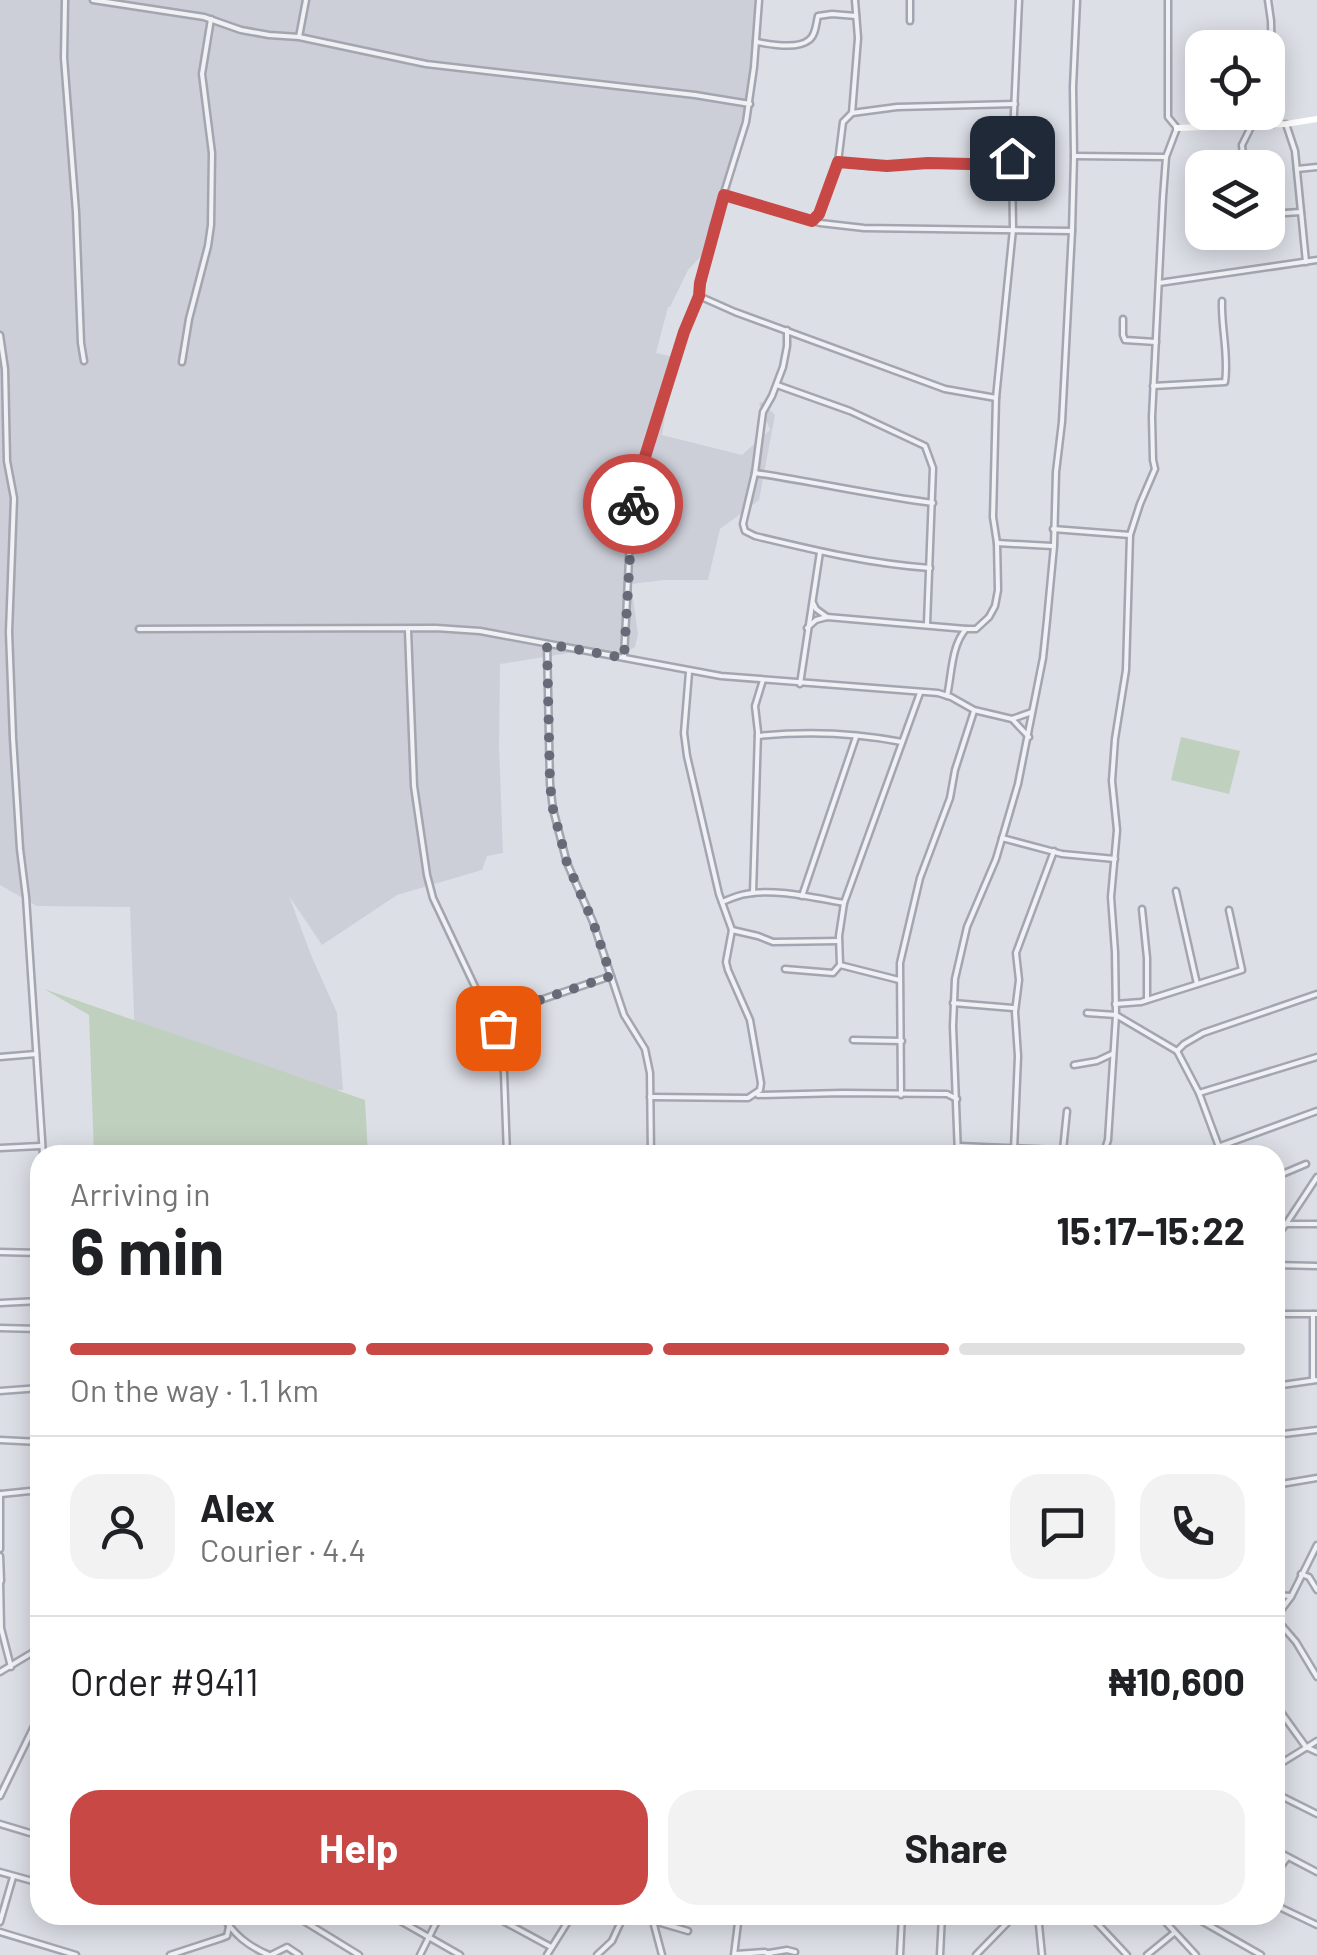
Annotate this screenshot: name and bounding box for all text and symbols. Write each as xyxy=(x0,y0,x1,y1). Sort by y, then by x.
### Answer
map controls xyxy=(1185,30,1285,250)
button: locate xyxy=(1185,30,1285,130)
pin xyxy=(970,116,1055,201)
icon: home xyxy=(985,131,1040,186)
button: layers xyxy=(1185,150,1285,250)
courier xyxy=(583,454,683,554)
icon: bike xyxy=(606,477,661,532)
pin xyxy=(456,986,541,1071)
icon: bag xyxy=(471,1001,526,1056)
text: Arriving in xyxy=(70,1174,210,1212)
text: 15:17–15:22 xyxy=(1057,1207,1245,1253)
text: 6 min xyxy=(70,1210,224,1288)
text: On the way · 1.1 km xyxy=(70,1370,319,1408)
button: person xyxy=(70,1474,175,1579)
button: chat xyxy=(1010,1474,1115,1579)
button: phone xyxy=(1140,1474,1245,1579)
text: Alex xyxy=(200,1484,275,1530)
text: Courier · 4.4 xyxy=(200,1530,366,1568)
text: Order #9411 xyxy=(70,1658,259,1704)
text: ₦10,600 xyxy=(1109,1658,1245,1704)
button: Help xyxy=(70,1790,648,1905)
button: Share xyxy=(668,1790,1245,1905)

